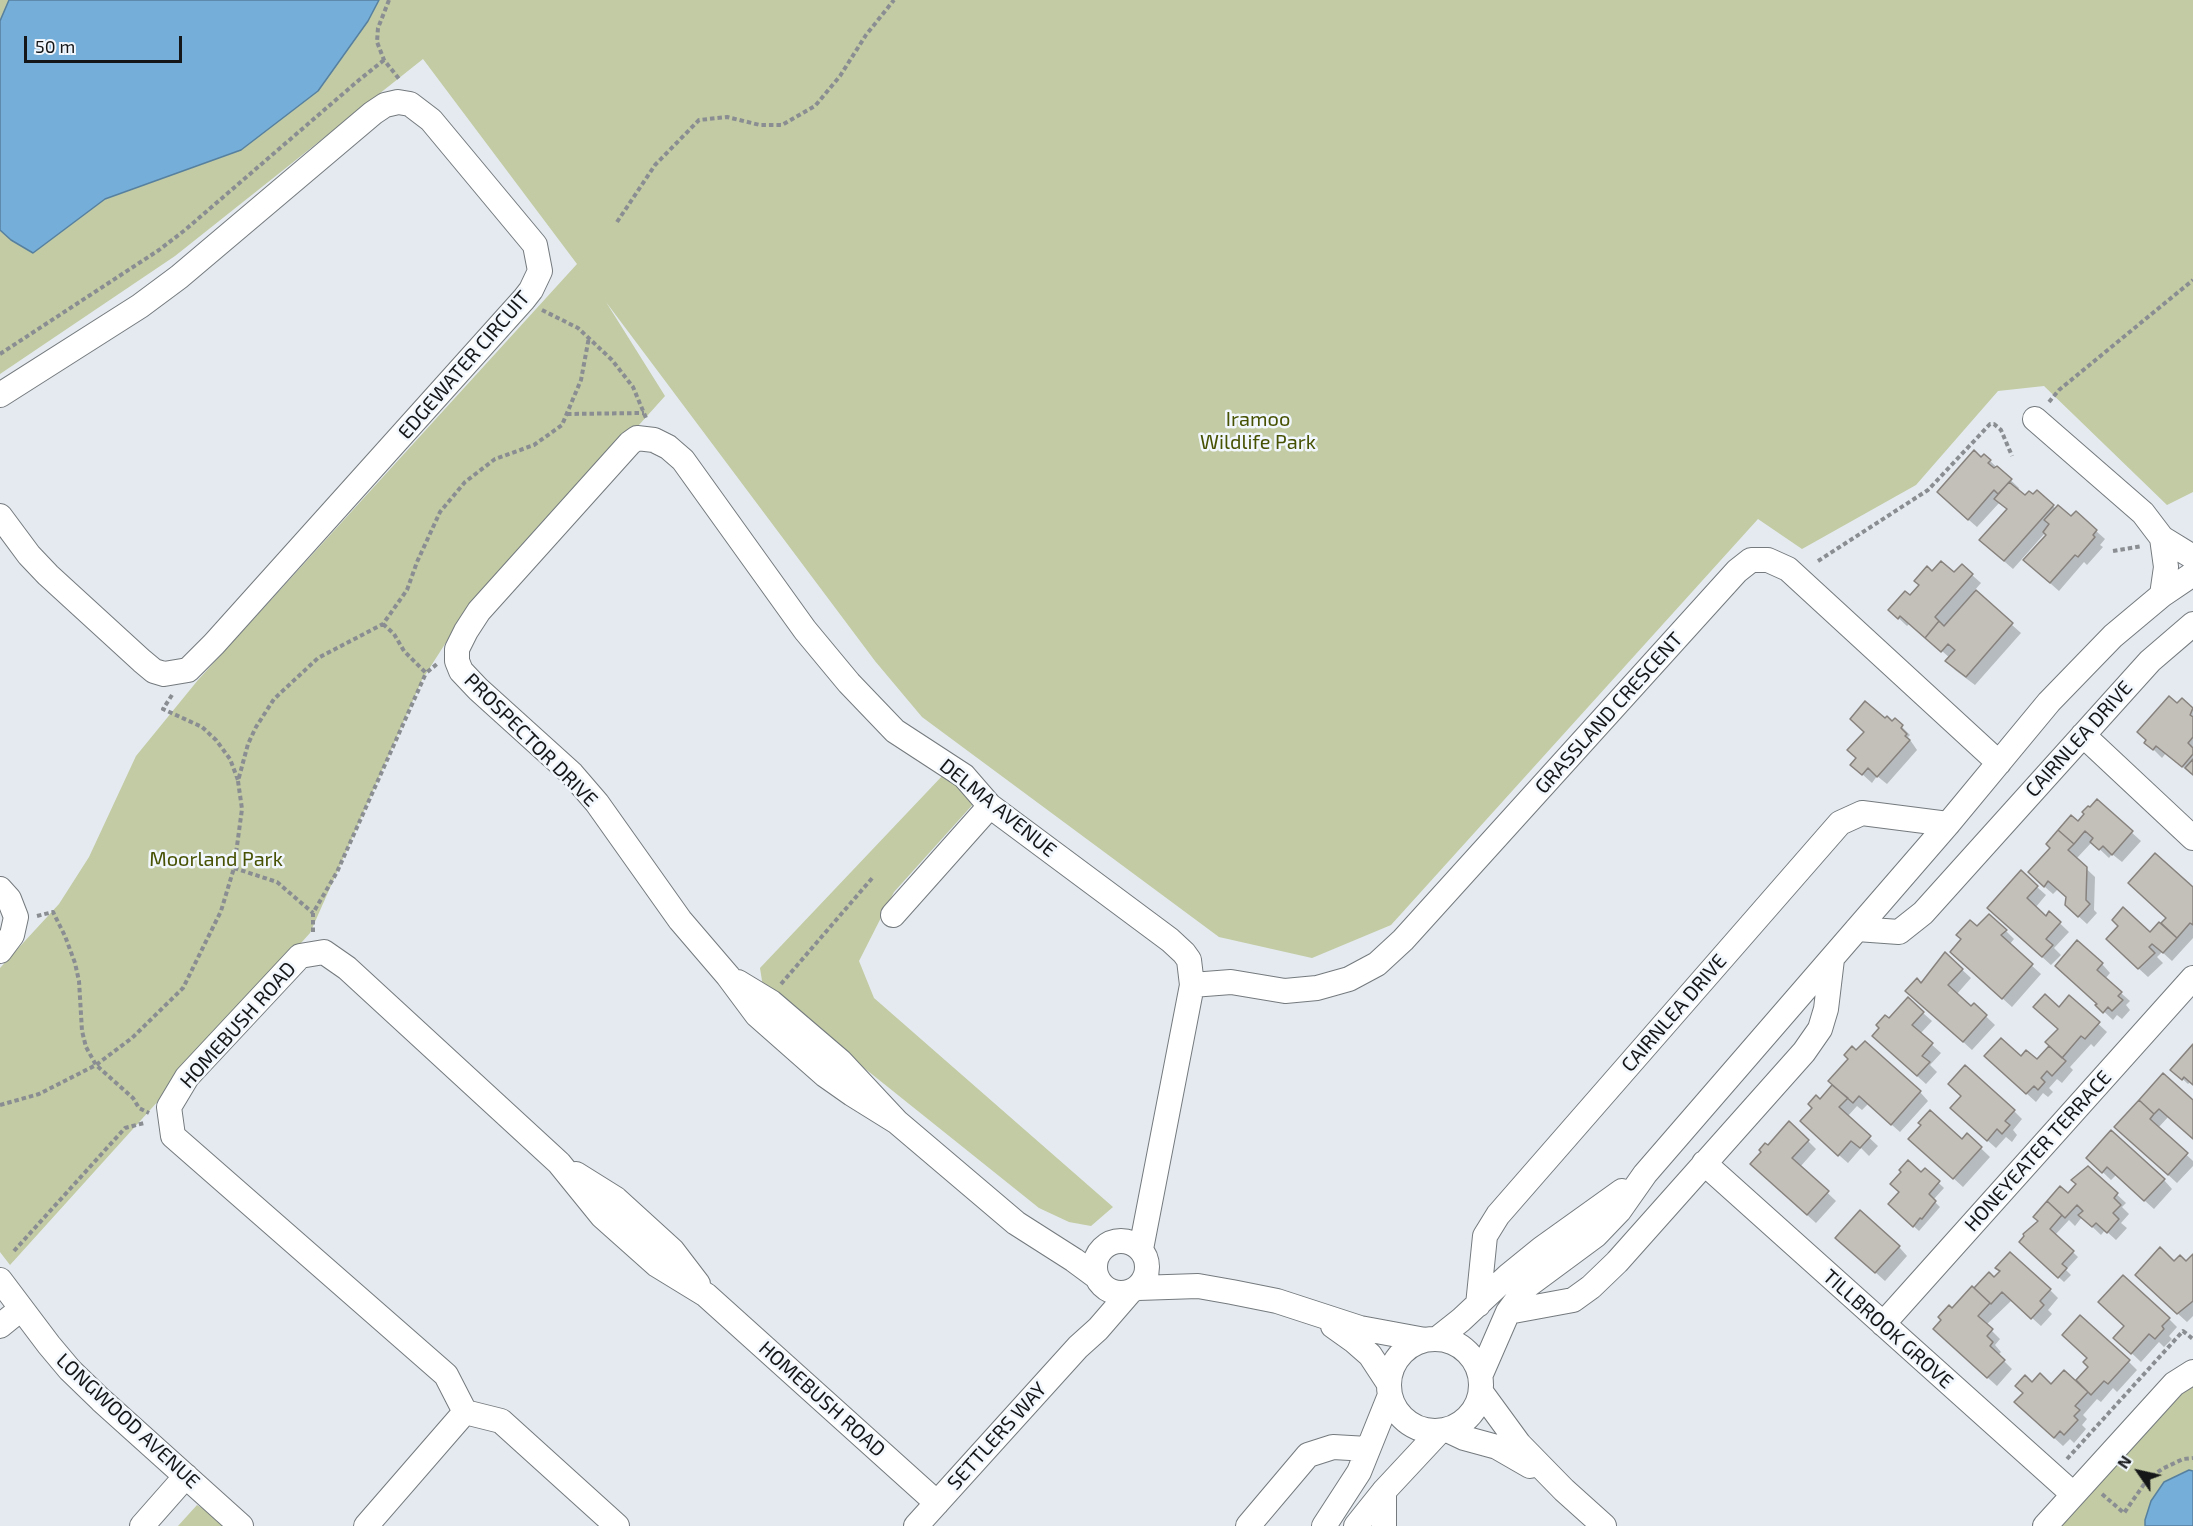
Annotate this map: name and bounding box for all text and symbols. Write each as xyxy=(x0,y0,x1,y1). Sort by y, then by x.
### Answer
scale bar xyxy=(27,24,184,62)
text: 50 m xyxy=(35,35,75,57)
street label: EDGEWATER CIRCUIT xyxy=(393,286,535,444)
park label: Iramoo Wildlife Park xyxy=(1200,407,1316,454)
street label: GRASSLAND CRESCENT xyxy=(1530,627,1688,799)
street label: PROSPECTOR DRIVE xyxy=(459,668,603,812)
street label: CAIRNLEA DRIVE xyxy=(2021,676,2137,802)
street label: DELMA AVENUE xyxy=(935,754,1061,862)
park label: Moorland Park xyxy=(149,847,283,871)
street label: CAIRNLEA DRIVE xyxy=(1616,949,1732,1077)
street label: HOMEBUSH ROAD xyxy=(175,957,301,1093)
street label: HONEYEATER TERRACE xyxy=(1960,1066,2116,1236)
street label: TILLBROOK GROVE xyxy=(1818,1264,1958,1394)
street label: HOMEBUSH ROAD xyxy=(754,1336,890,1462)
street label: LONGWOOD AVENUE xyxy=(51,1348,205,1494)
street label: SETTLERS WAY xyxy=(942,1377,1052,1495)
north arrow xyxy=(2109,1442,2169,1502)
text: N xyxy=(2113,1452,2135,1472)

